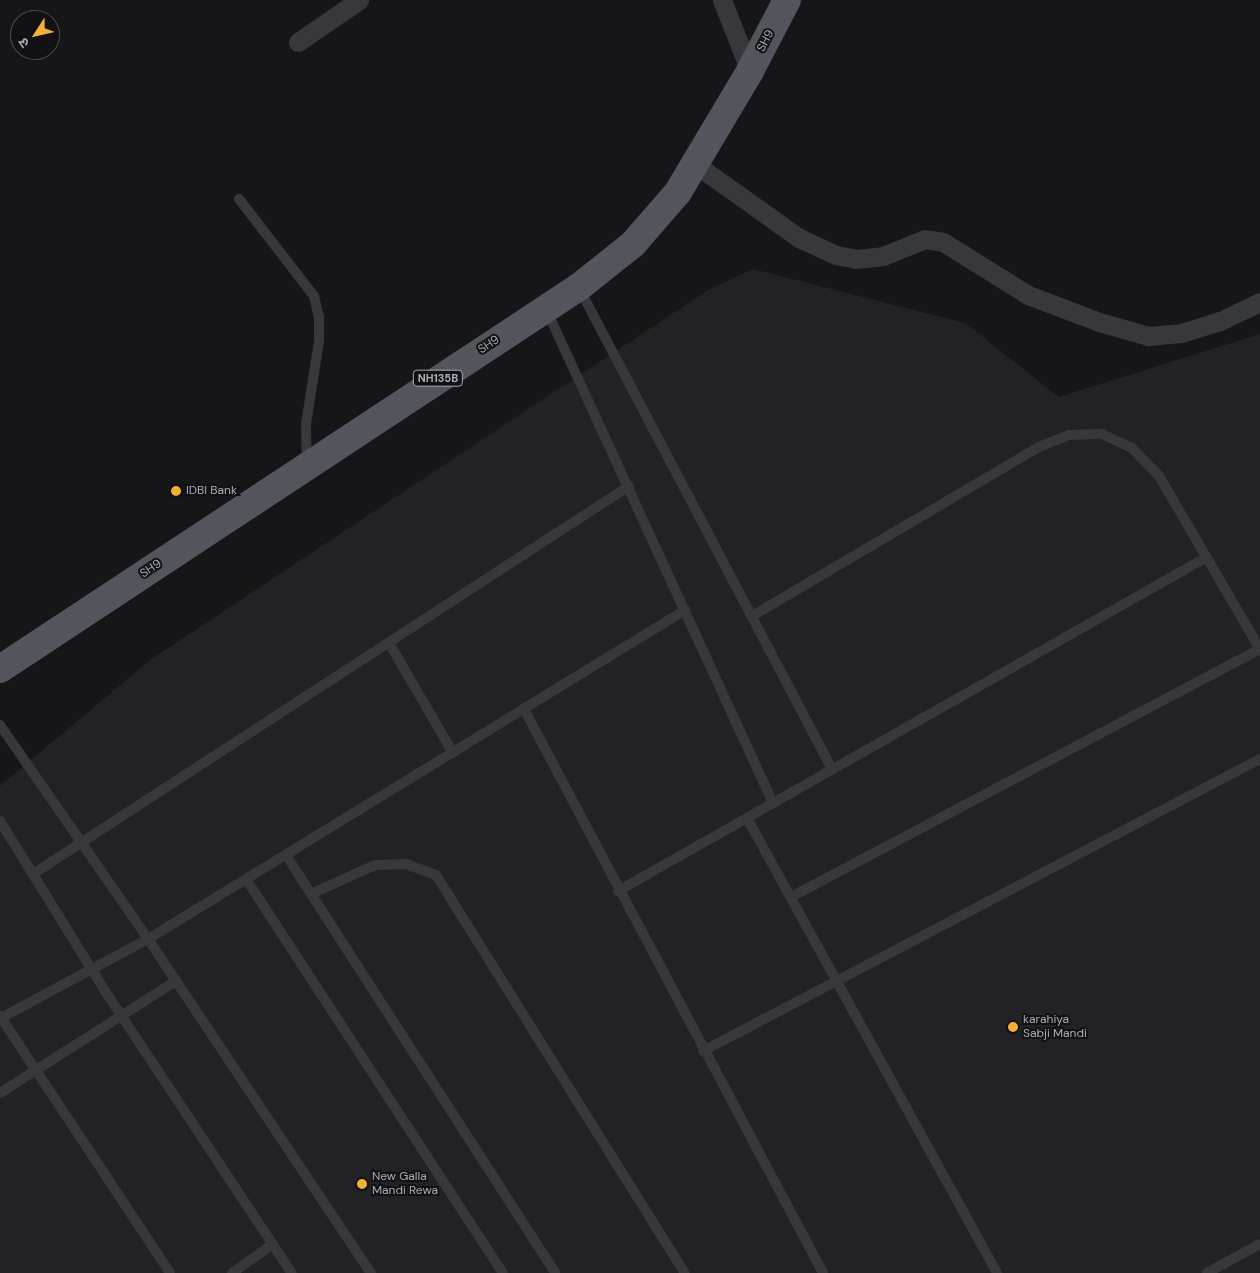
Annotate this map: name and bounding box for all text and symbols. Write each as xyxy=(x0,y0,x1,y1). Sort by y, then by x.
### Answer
north arrow xyxy=(10,10,60,60)
street label: SH9 xyxy=(754,28,778,54)
text: उ xyxy=(14,35,33,52)
street label: SH9 xyxy=(476,333,502,357)
road number: NH135B xyxy=(412,369,464,386)
place label: IDBI Bank xyxy=(186,484,237,498)
marker: IDBI Bank xyxy=(170,485,182,497)
street label: SH9 xyxy=(138,557,164,581)
place label: karahiya Sabji Mandi xyxy=(1023,1013,1087,1041)
marker: karahiya Sabji Mandi xyxy=(1007,1021,1019,1033)
place label: New Galla Mandi Rewa xyxy=(372,1170,438,1198)
marker: New Galla Mandi Rewa xyxy=(356,1178,368,1190)

